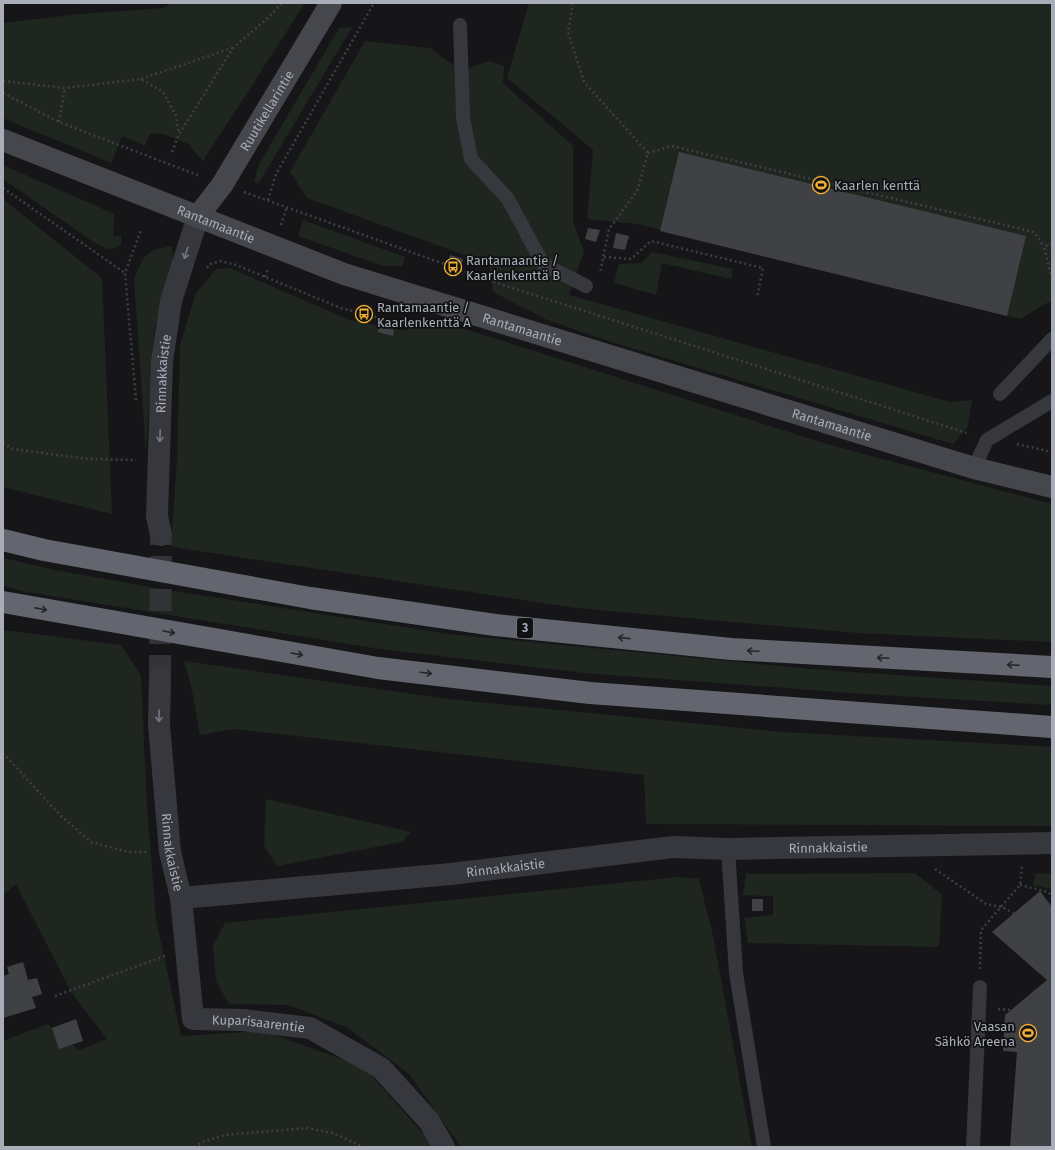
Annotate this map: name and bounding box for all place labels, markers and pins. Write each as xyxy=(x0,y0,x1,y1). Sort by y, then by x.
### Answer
sports icon: Kaarlen kenttä xyxy=(811,175,831,195)
place label: Kaarlen kenttä xyxy=(834,178,920,193)
place label: Rantamaantie / Kaarlenkenttä B xyxy=(466,253,560,283)
bus stop icon: Rantamaantie / Kaarlenkenttä B xyxy=(443,257,463,277)
place label: Rantamaantie / Kaarlenkenttä A xyxy=(377,300,471,330)
bus stop icon: Rantamaantie / Kaarlenkenttä A xyxy=(354,304,374,324)
place label: Vaasan Sähkö Areena xyxy=(935,1019,1015,1049)
sports icon: Vaasan Sähkö Areena xyxy=(1018,1023,1038,1043)

